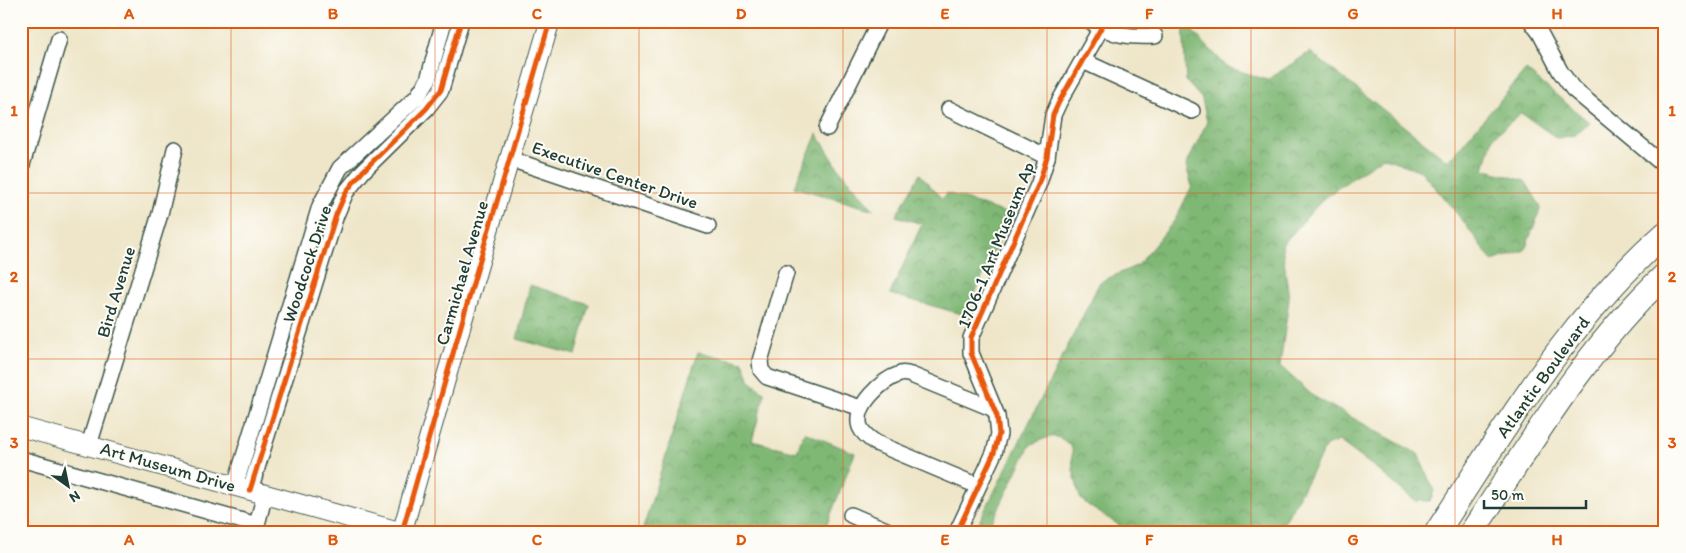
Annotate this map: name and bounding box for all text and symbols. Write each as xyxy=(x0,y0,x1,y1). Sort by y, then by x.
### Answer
text: A xyxy=(123,4,135,23)
text: B xyxy=(328,4,339,23)
text: C xyxy=(532,4,543,23)
text: D xyxy=(736,4,747,23)
text: E xyxy=(941,4,950,23)
text: F xyxy=(1145,4,1154,23)
text: G xyxy=(1347,4,1359,23)
text: H xyxy=(1551,4,1563,23)
text: 1 xyxy=(10,101,18,120)
text: 1 xyxy=(1668,101,1676,120)
street label: Executive Center Drive xyxy=(529,136,701,214)
street label: 1706-1 Art Museum Ap xyxy=(953,159,1039,331)
street label: Carmichael Avenue xyxy=(431,198,493,348)
street label: Woodcock Drive xyxy=(278,202,336,326)
street label: Bird Avenue xyxy=(92,244,140,340)
text: 2 xyxy=(10,267,19,286)
text: 2 xyxy=(1668,267,1677,286)
street label: Atlantic Boulevard xyxy=(1491,312,1595,442)
text: 3 xyxy=(10,433,19,452)
text: 3 xyxy=(1668,433,1677,452)
street label: Art Museum Drive xyxy=(98,437,238,497)
north arrow xyxy=(42,460,92,510)
scale bar xyxy=(1484,478,1586,510)
text: 50 m xyxy=(1491,486,1524,504)
text: N xyxy=(66,487,83,506)
text: A xyxy=(123,530,135,549)
text: B xyxy=(328,530,339,549)
text: C xyxy=(532,530,543,549)
text: D xyxy=(736,530,747,549)
text: E xyxy=(941,530,950,549)
text: F xyxy=(1145,530,1154,549)
text: G xyxy=(1347,530,1359,549)
text: H xyxy=(1551,530,1563,549)

